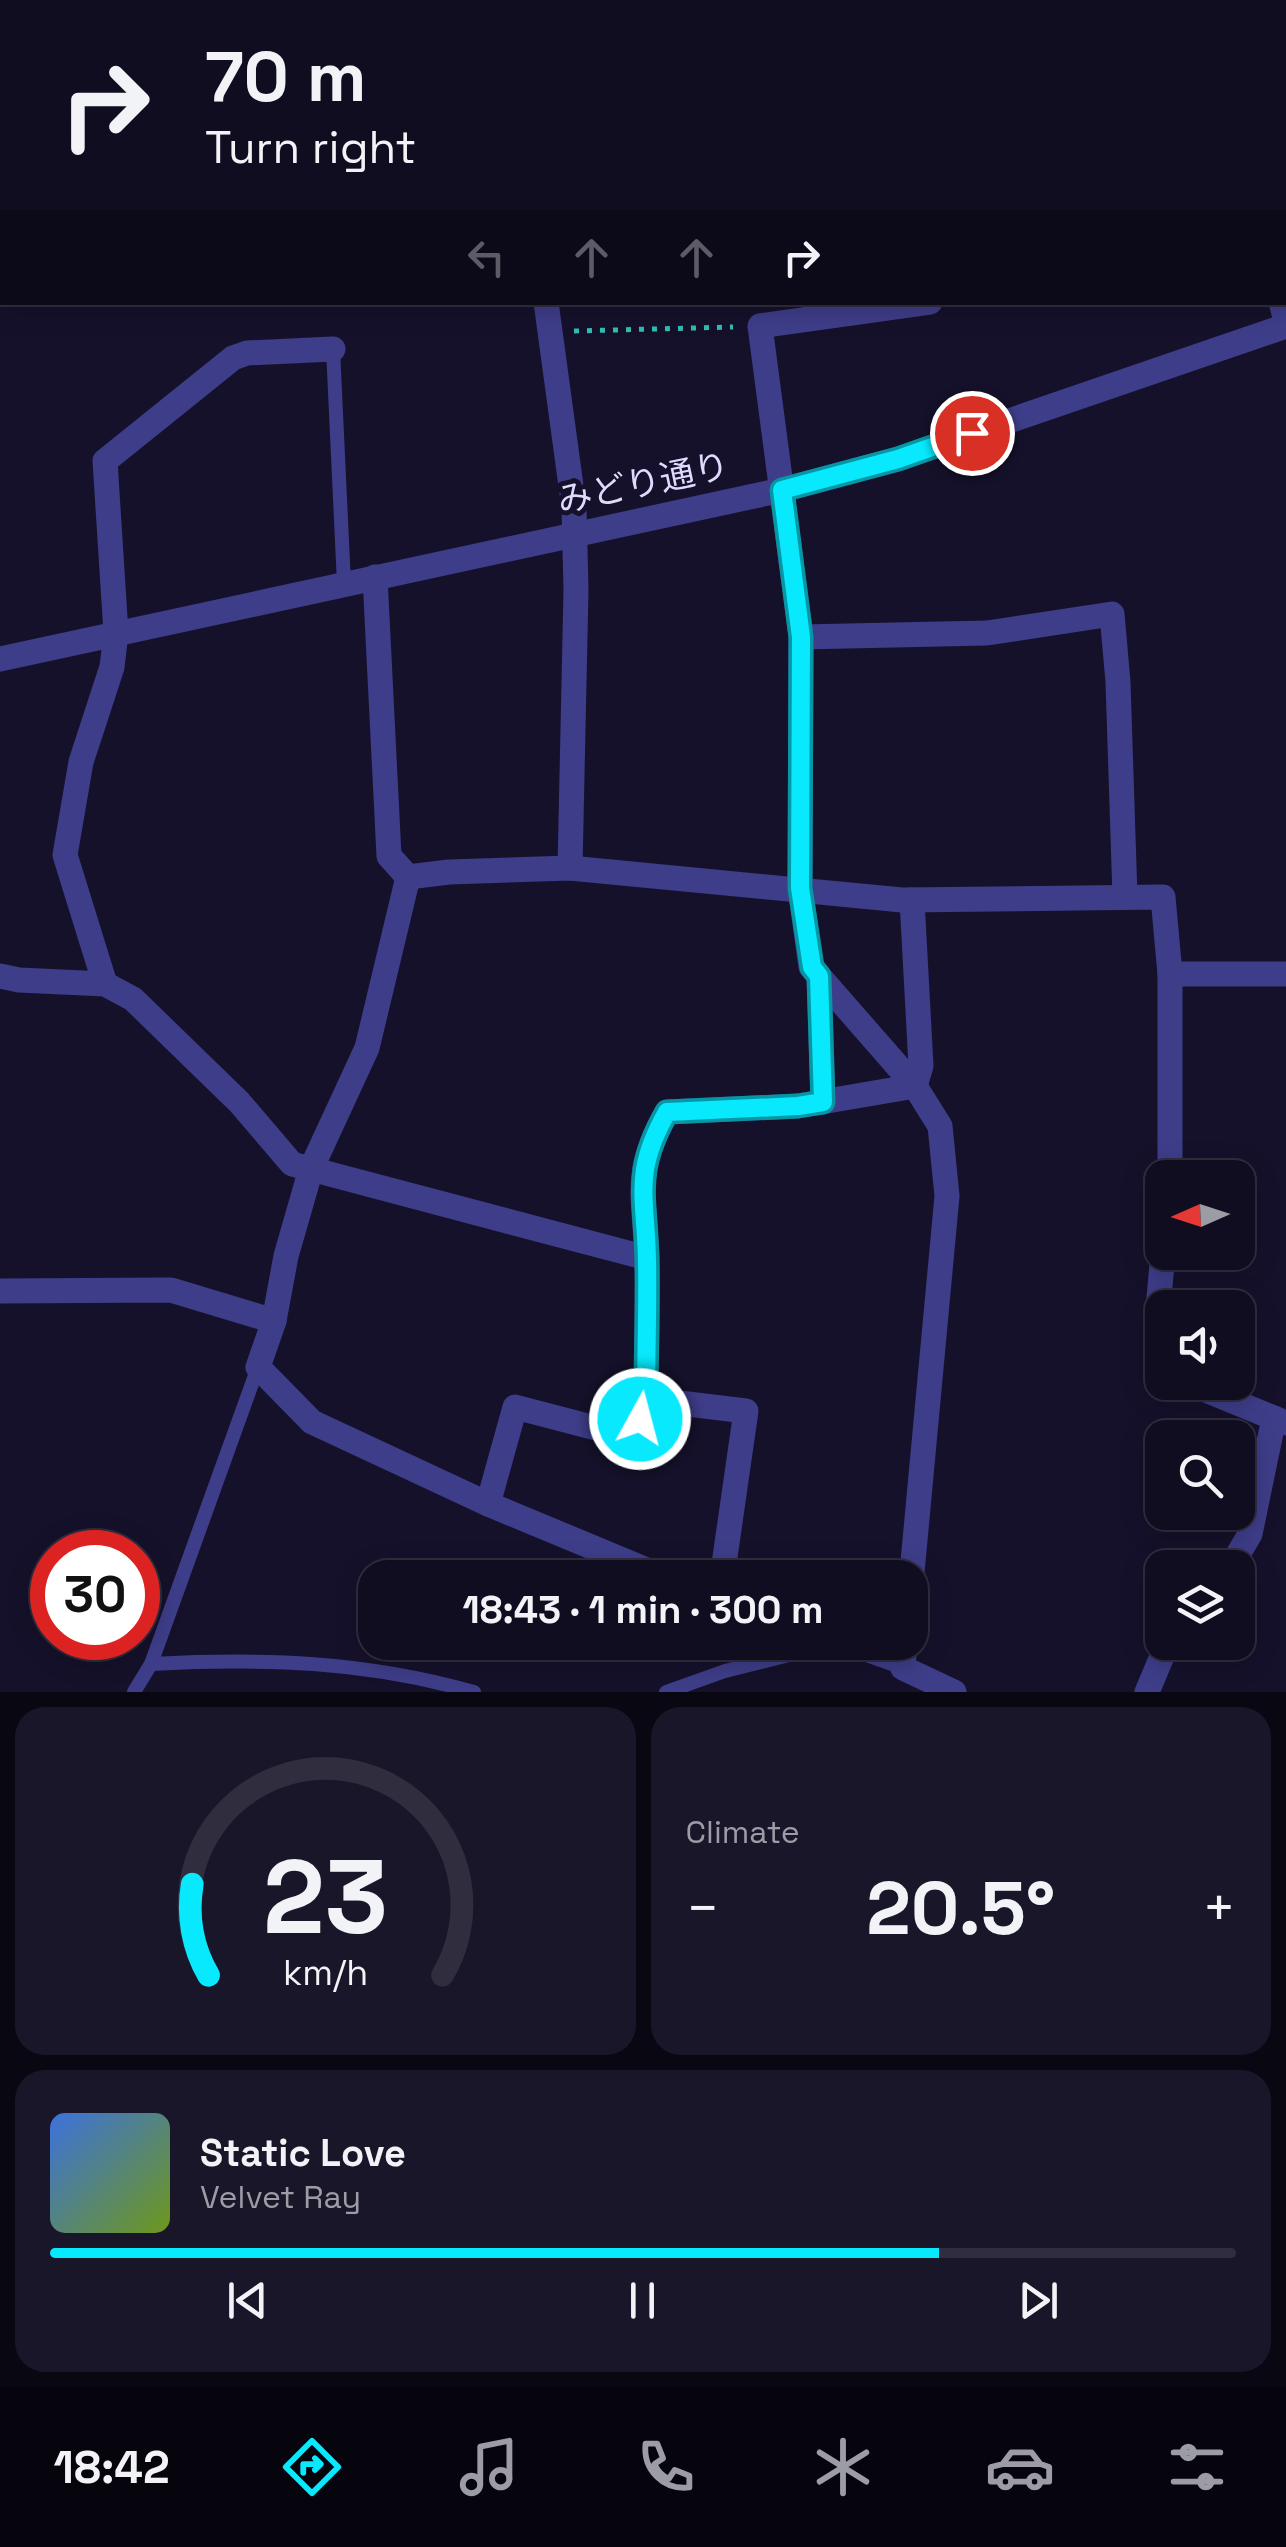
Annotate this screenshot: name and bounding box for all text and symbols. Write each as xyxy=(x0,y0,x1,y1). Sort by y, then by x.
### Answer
text: 70 m xyxy=(205,32,366,121)
icon: right xyxy=(40,40,170,170)
text: Turn right xyxy=(205,119,416,176)
icon: left xyxy=(459,230,514,285)
icon: ahead xyxy=(564,230,619,285)
icon: ahead xyxy=(669,230,724,285)
icon: right xyxy=(774,230,829,285)
pin xyxy=(930,391,1015,476)
icon: arrive xyxy=(945,406,1000,461)
street label: みどり通り xyxy=(553,443,733,523)
north arrow xyxy=(1145,1160,1255,1270)
map controls xyxy=(1145,1160,1255,1660)
button: sound xyxy=(1145,1290,1255,1400)
position arrow xyxy=(588,1367,692,1471)
button: search xyxy=(1145,1420,1255,1530)
speed limit sign: 30 xyxy=(30,1530,160,1660)
button: layers xyxy=(1145,1550,1255,1660)
text: 18:43 · 1 min · 300 m xyxy=(462,1586,824,1634)
text: Climate xyxy=(686,1812,800,1852)
text: 23 xyxy=(263,1831,388,1963)
text: 20.5° xyxy=(866,1860,1055,1956)
text: − xyxy=(686,1873,720,1943)
text: + xyxy=(1202,1873,1236,1943)
text: km/h xyxy=(283,1950,368,1995)
text: Static Love xyxy=(200,2129,406,2177)
text: Velvet Ray xyxy=(200,2177,361,2217)
icon: previous xyxy=(220,2273,275,2328)
icon: pause xyxy=(615,2273,670,2328)
icon: next xyxy=(1011,2273,1066,2328)
icon: directions xyxy=(277,2432,347,2502)
icon: music xyxy=(454,2432,524,2502)
icon: phone xyxy=(631,2432,701,2502)
icon: climate xyxy=(808,2432,878,2502)
icon: car xyxy=(985,2432,1055,2502)
icon: filters xyxy=(1162,2432,1232,2502)
text: 18:42 xyxy=(54,2439,170,2496)

